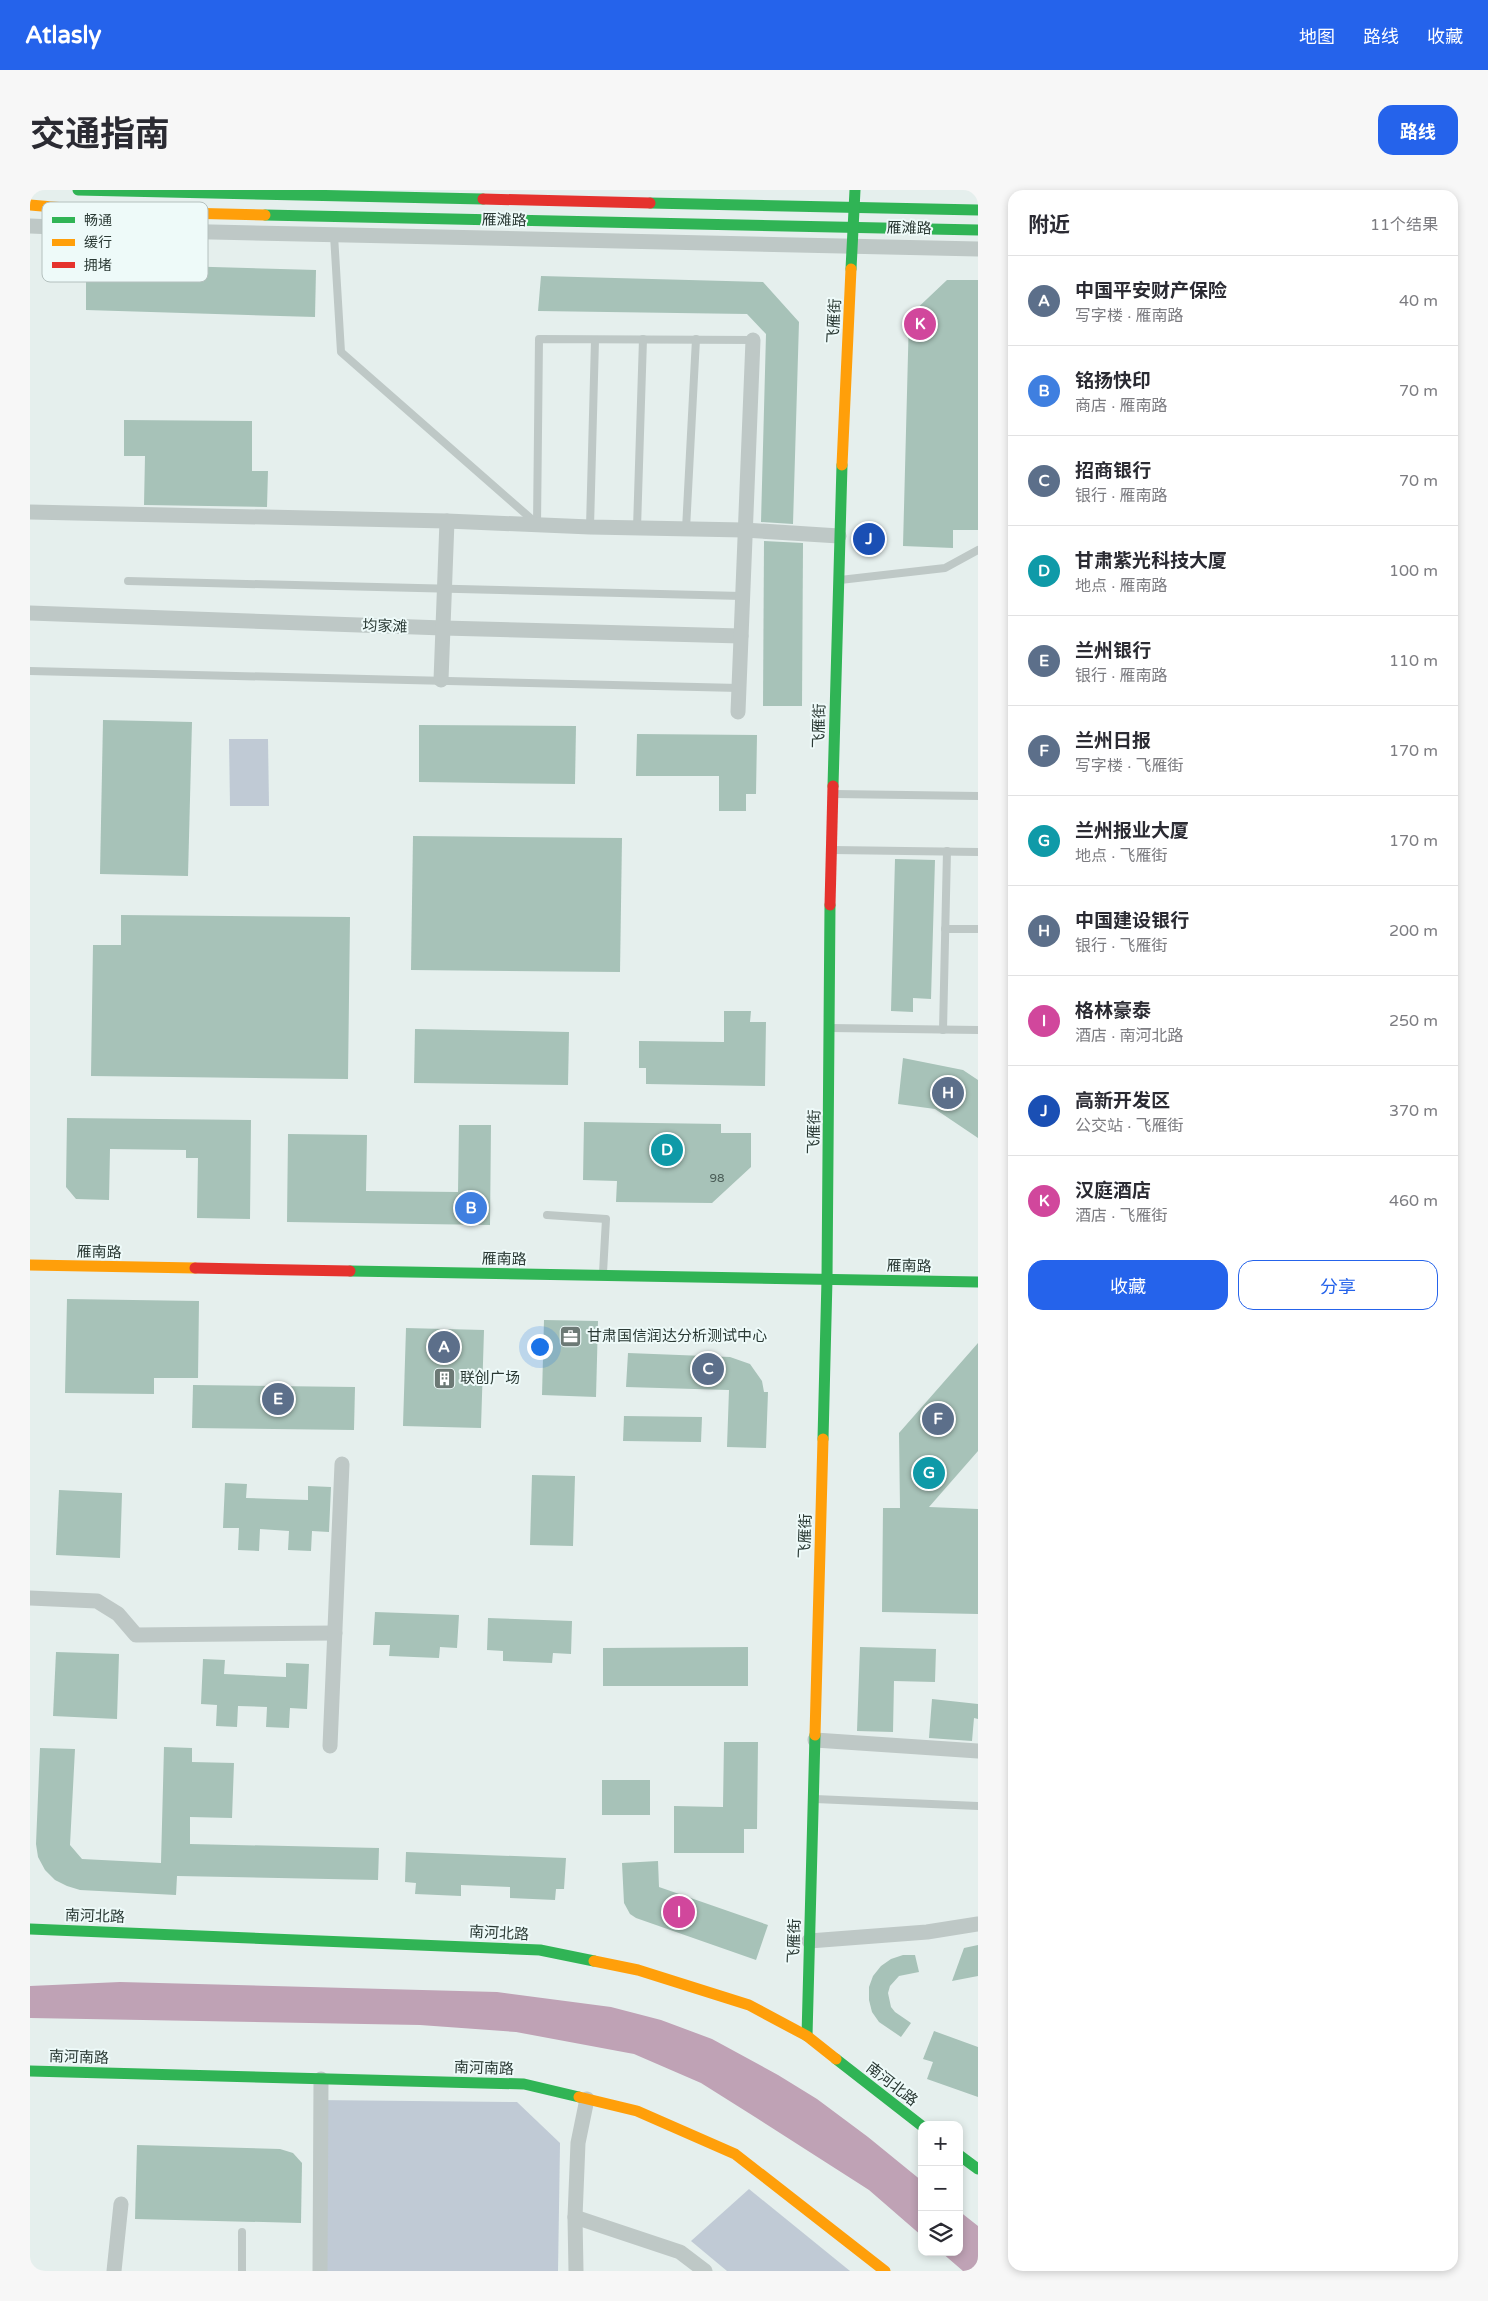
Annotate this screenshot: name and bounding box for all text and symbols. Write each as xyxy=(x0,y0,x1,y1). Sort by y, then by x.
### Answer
text: Atlasly xyxy=(25,21,101,50)
text: 地图 xyxy=(1299,26,1335,48)
text: 路线 xyxy=(1363,26,1399,48)
text: 收藏 xyxy=(1427,26,1463,48)
button: 路线 xyxy=(1378,105,1458,155)
text: 交通指南 xyxy=(30,114,170,156)
legend xyxy=(42,202,208,282)
street label: 雁滩路 xyxy=(481,211,527,229)
text: 畅通 xyxy=(84,212,112,229)
text: 附近 xyxy=(1028,213,1070,238)
text: 11个结果 xyxy=(1370,215,1438,235)
street label: 雁滩路 xyxy=(886,219,932,237)
text: 缓行 xyxy=(84,234,112,251)
text: 拥堵 xyxy=(84,257,112,274)
text: 中国平安财产保险 xyxy=(1075,280,1227,302)
text: A xyxy=(1038,291,1050,311)
text: 40 m xyxy=(1399,291,1438,311)
street label: 飞雁街 xyxy=(824,298,844,344)
pin: K xyxy=(904,305,936,343)
text: 写字楼 · 雁南路 xyxy=(1075,306,1183,326)
text: 铭扬快印 xyxy=(1075,370,1151,392)
text: B xyxy=(1038,381,1050,401)
text: 70 m xyxy=(1399,381,1438,401)
text: 商店 · 雁南路 xyxy=(1075,396,1167,416)
text: 招商银行 xyxy=(1075,460,1151,482)
text: C xyxy=(1038,471,1050,491)
text: 70 m xyxy=(1399,471,1438,491)
text: 银行 · 雁南路 xyxy=(1075,486,1167,506)
pin: J xyxy=(853,520,885,558)
text: 甘肃紫光科技大厦 xyxy=(1075,550,1227,572)
text: D xyxy=(1038,561,1050,581)
text: 100 m xyxy=(1389,561,1438,581)
text: 地点 · 雁南路 xyxy=(1075,576,1167,596)
street label: 均家滩 xyxy=(362,616,408,636)
text: 兰州银行 xyxy=(1075,640,1151,662)
text: E xyxy=(1039,651,1049,671)
text: 110 m xyxy=(1389,651,1438,671)
text: 银行 · 雁南路 xyxy=(1075,666,1167,686)
street label: 飞雁街 xyxy=(810,703,828,749)
text: 兰州日报 xyxy=(1075,730,1151,752)
text: F xyxy=(1039,741,1049,761)
text: 170 m xyxy=(1389,741,1438,761)
text: 写字楼 · 飞雁街 xyxy=(1075,756,1183,776)
text: 兰州报业大厦 xyxy=(1075,820,1189,842)
text: G xyxy=(1038,831,1050,851)
text: 170 m xyxy=(1389,831,1438,851)
text: 地点 · 飞雁街 xyxy=(1075,846,1167,866)
text: 中国建设银行 xyxy=(1075,910,1189,932)
text: H xyxy=(1038,921,1050,941)
text: 200 m xyxy=(1389,921,1438,941)
text: 银行 · 飞雁街 xyxy=(1075,936,1167,956)
text: 格林豪泰 xyxy=(1075,1000,1151,1022)
text: I xyxy=(1042,1011,1046,1031)
text: 250 m xyxy=(1389,1011,1438,1031)
text: 酒店 · 南河北路 xyxy=(1075,1026,1183,1046)
pin: H xyxy=(932,1074,964,1112)
text: 高新开发区 xyxy=(1075,1090,1170,1112)
text: J xyxy=(1040,1101,1048,1121)
text: 370 m xyxy=(1389,1101,1438,1121)
street label: 飞雁街 xyxy=(805,1109,823,1155)
text: 公交站 · 飞雁街 xyxy=(1075,1116,1183,1136)
pin: D xyxy=(651,1131,683,1169)
house number: 98 xyxy=(709,1171,725,1185)
text: 汉庭酒店 xyxy=(1075,1180,1151,1202)
pin: B xyxy=(455,1189,487,1227)
text: K xyxy=(1039,1191,1049,1211)
text: 460 m xyxy=(1389,1191,1438,1211)
text: 酒店 · 飞雁街 xyxy=(1075,1206,1167,1226)
street label: 雁南路 xyxy=(76,1243,122,1261)
street label: 雁南路 xyxy=(481,1250,527,1268)
street label: 雁南路 xyxy=(886,1257,932,1275)
button: 收藏 xyxy=(1028,1260,1228,1310)
button: 分享 xyxy=(1238,1260,1438,1310)
office icon: 甘肃国信润达分析测试中心 xyxy=(559,1324,583,1348)
place label: 甘肃国信润达分析测试中心 xyxy=(587,1327,767,1345)
pin: A xyxy=(428,1328,460,1366)
your location xyxy=(527,1334,553,1360)
pin: C xyxy=(692,1350,724,1388)
building icon: 联创广场 xyxy=(432,1366,456,1390)
place label: 联创广场 xyxy=(460,1369,520,1387)
pin: E xyxy=(262,1380,294,1418)
pin: F xyxy=(922,1400,954,1438)
pin: G xyxy=(913,1454,945,1492)
street label: 飞雁街 xyxy=(795,1513,815,1559)
pin: I xyxy=(663,1893,695,1931)
street label: 南河北路 xyxy=(65,1906,125,1926)
street label: 飞雁街 xyxy=(784,1918,804,1964)
street label: 南河北路 xyxy=(469,1922,529,1944)
street label: 南河南路 xyxy=(49,2047,109,2067)
street label: 南河南路 xyxy=(454,2058,514,2078)
street label: 南河北路 xyxy=(863,2058,921,2110)
map controls xyxy=(918,2121,963,2256)
button: + xyxy=(918,2121,963,2166)
button: − xyxy=(918,2166,963,2211)
button: layers xyxy=(918,2211,963,2256)

